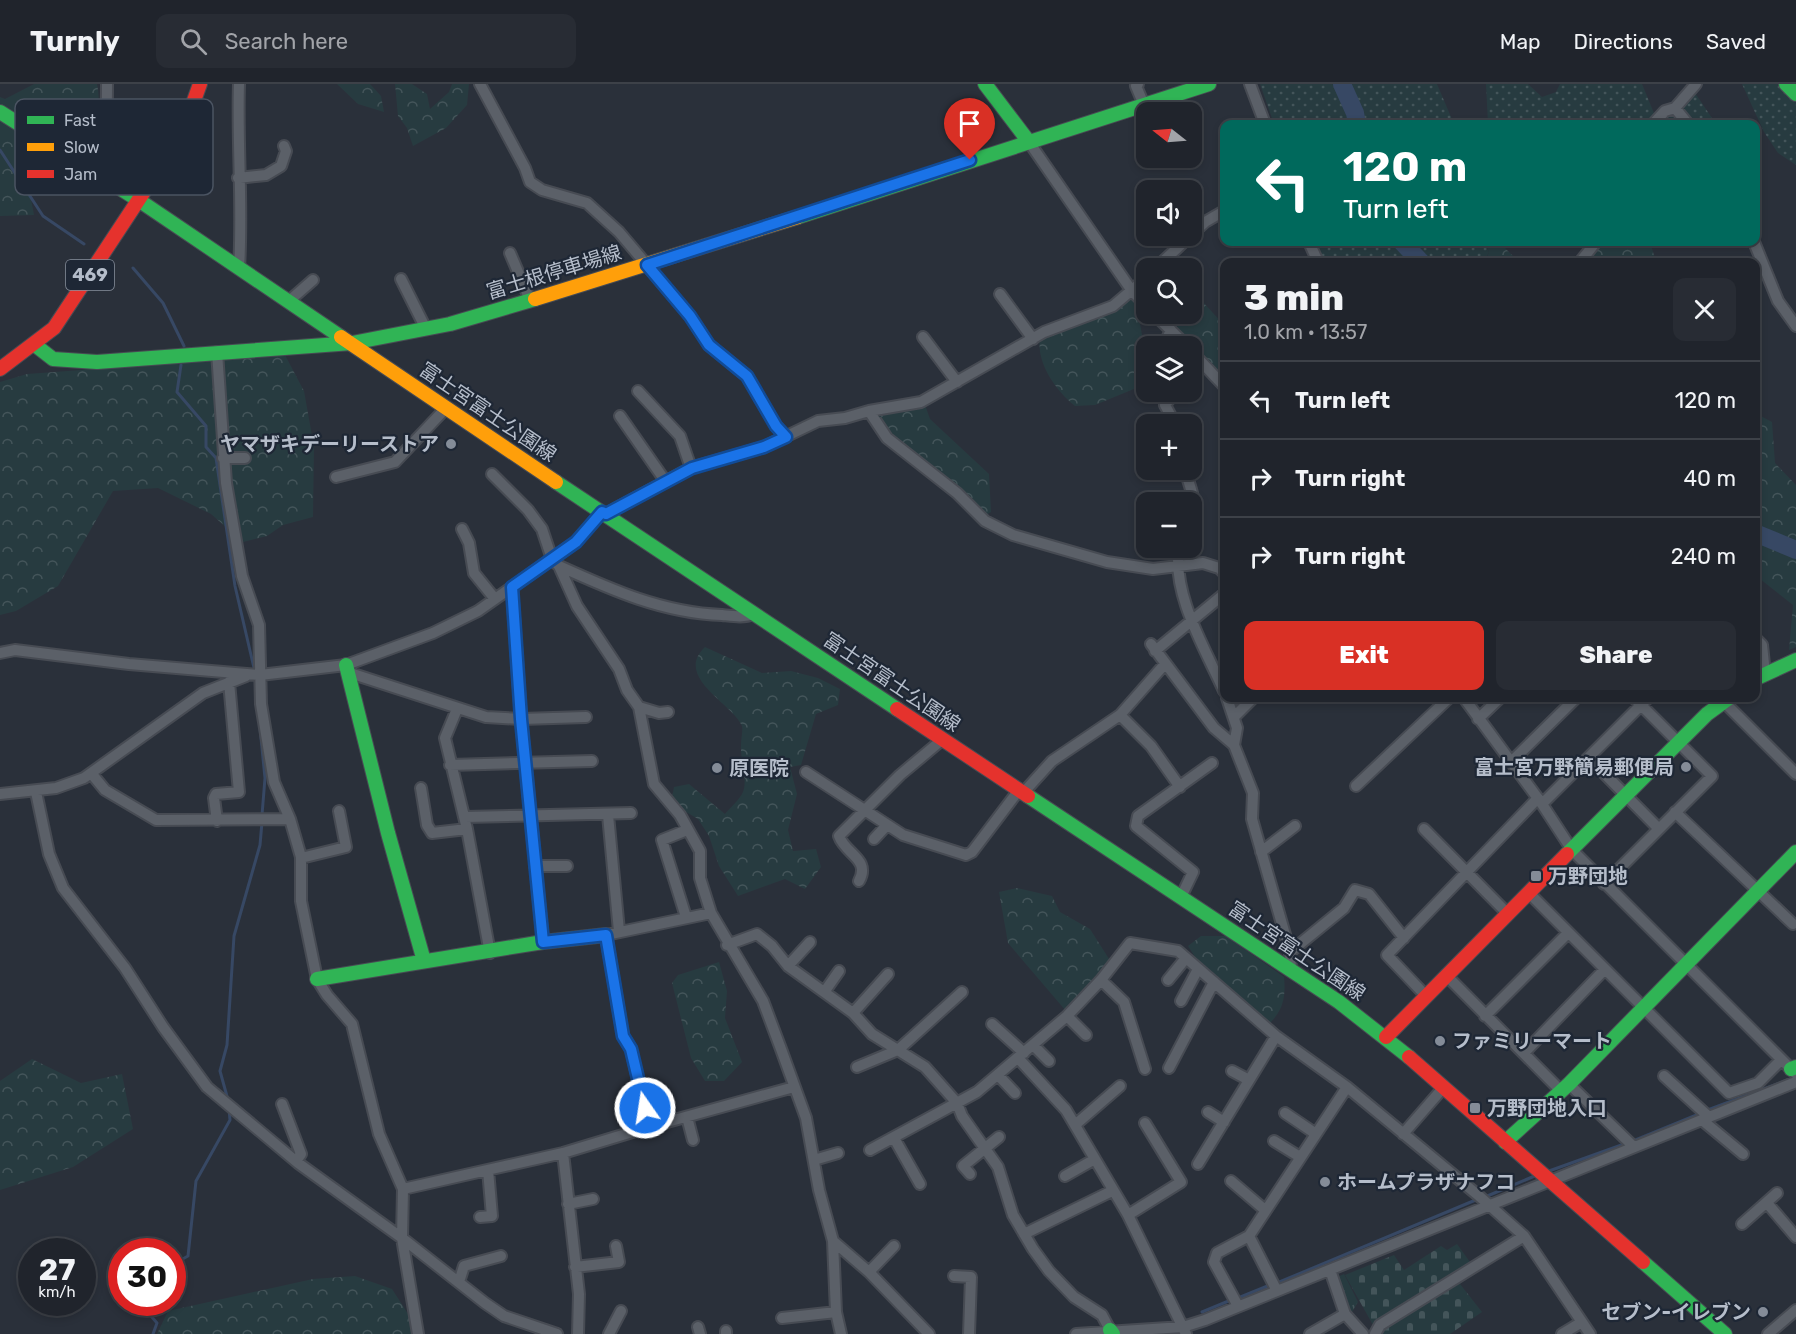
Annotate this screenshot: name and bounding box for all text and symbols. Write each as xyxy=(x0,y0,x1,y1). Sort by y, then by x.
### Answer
search box xyxy=(156,14,576,68)
text: Turnly xyxy=(30,25,120,58)
icon: search xyxy=(177,25,210,58)
text: Search here xyxy=(225,28,348,55)
text: Map xyxy=(1500,29,1541,54)
text: Directions xyxy=(1574,29,1673,54)
text: Saved xyxy=(1706,29,1766,54)
pin xyxy=(944,98,995,160)
legend xyxy=(15,99,213,195)
north arrow xyxy=(1136,102,1202,168)
map controls xyxy=(1136,102,1202,558)
icon: arrive xyxy=(953,107,986,140)
text: Fast xyxy=(64,111,96,130)
text: Slow xyxy=(64,138,100,157)
text: 120 m xyxy=(1343,142,1467,192)
icon: left xyxy=(1244,144,1322,222)
text: Jam xyxy=(64,165,97,184)
button: sound xyxy=(1136,180,1202,246)
text: Turn left xyxy=(1343,193,1448,225)
street label: 富士根停車場線 xyxy=(484,240,624,304)
button: search xyxy=(1136,258,1202,324)
road number: 469 xyxy=(66,260,114,290)
text: 3 min xyxy=(1244,276,1344,319)
button: close xyxy=(1673,278,1736,341)
text: 1.0 km · 13:57 xyxy=(1244,320,1367,344)
button: layers xyxy=(1136,336,1202,402)
street label: 富士宮富士公園線 xyxy=(415,357,561,467)
icon: left xyxy=(1244,384,1277,417)
text: Turn left xyxy=(1295,387,1390,414)
text: 120 m xyxy=(1675,387,1736,414)
button: + xyxy=(1136,414,1202,480)
place label: ヤマザキデーリーストア xyxy=(220,432,439,456)
marker: ヤマザキデーリーストア xyxy=(444,437,458,451)
icon: right xyxy=(1244,462,1277,495)
text: Turn right xyxy=(1295,465,1405,492)
text: 40 m xyxy=(1683,465,1736,492)
button: − xyxy=(1136,492,1202,558)
icon: right xyxy=(1244,540,1277,573)
text: Turn right xyxy=(1295,543,1405,570)
text: 240 m xyxy=(1671,543,1736,570)
button: Exit xyxy=(1244,621,1484,690)
button: Share xyxy=(1496,621,1736,690)
street label: 富士宮富士公園線 xyxy=(819,627,965,737)
place label: 富士宮万野簡易郵便局 xyxy=(1474,755,1674,779)
place label: 原医院 xyxy=(729,756,789,780)
marker: 富士宮万野簡易郵便局 xyxy=(1679,760,1693,774)
marker: 原医院 xyxy=(710,761,724,775)
place label: 万野団地 xyxy=(1548,864,1628,888)
marker: 万野団地 xyxy=(1529,869,1543,883)
street label: 富士宮富士公園線 xyxy=(1224,896,1370,1006)
place label: ファミリーマート xyxy=(1452,1029,1612,1053)
marker: ファミリーマート xyxy=(1433,1034,1447,1048)
position arrow xyxy=(613,1076,677,1140)
place label: 万野団地入口 xyxy=(1487,1096,1607,1120)
marker: 万野団地入口 xyxy=(1468,1101,1482,1115)
place label: ホームプラザナフコ xyxy=(1337,1170,1515,1194)
marker: ホームプラザナフコ xyxy=(1318,1175,1332,1189)
speed limit sign: 30 xyxy=(108,1238,186,1316)
text: 27 xyxy=(39,1252,75,1288)
text: km/h xyxy=(38,1283,76,1301)
place label: セブン-イレブン xyxy=(1601,1300,1751,1324)
marker: セブン-イレブン xyxy=(1756,1305,1770,1319)

